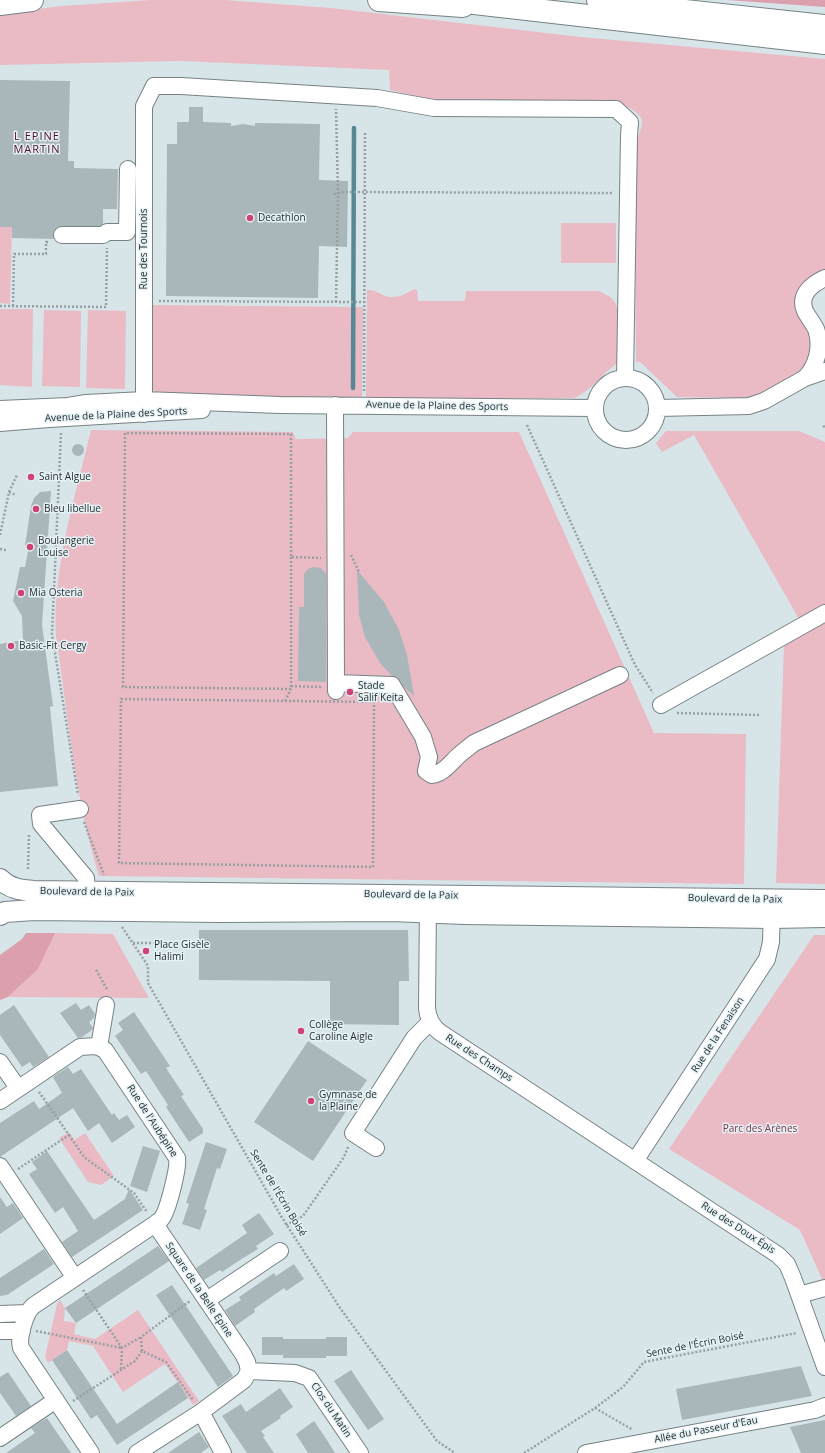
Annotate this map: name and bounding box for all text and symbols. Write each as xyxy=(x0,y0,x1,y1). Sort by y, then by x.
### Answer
district label: L EPINE MARTIN xyxy=(13,130,61,156)
street label: Rue des Tournois xyxy=(138,209,150,289)
place label: Decathlon xyxy=(258,212,306,224)
marker: Decathlon xyxy=(245,213,255,223)
street label: Avenue de la Plaine des Sports xyxy=(366,399,508,413)
street label: Avenue de la Plaine des Sports xyxy=(45,405,187,425)
place label: Saint Algue xyxy=(39,471,91,483)
marker: Saint Algue xyxy=(26,472,36,482)
place label: Bleu libellue xyxy=(44,503,101,515)
marker: Bleu libellue xyxy=(31,504,41,514)
place label: Boulangerie Louise xyxy=(38,535,94,558)
marker: Boulangerie Louise xyxy=(25,542,35,552)
place label: Mia Osteria xyxy=(29,587,83,599)
marker: Mia Osteria xyxy=(16,588,26,598)
place label: Basic-Fit Cergy xyxy=(19,640,87,652)
marker: Basic-Fit Cergy xyxy=(6,641,16,651)
place label: Stade Salif Keita xyxy=(358,680,403,704)
marker: Stade Salif Keita xyxy=(345,687,355,697)
street label: Boulevard de la Paix xyxy=(40,885,134,899)
street label: Boulevard de la Paix xyxy=(364,888,458,902)
street label: Boulevard de la Paix xyxy=(688,892,782,906)
place label: Place Gisèle Halimi xyxy=(154,939,209,962)
marker: Place Gisèle Halimi xyxy=(141,946,151,956)
street label: Rue de la Fenaison xyxy=(689,995,747,1075)
place label: Collège Caroline Aigle xyxy=(309,1019,373,1042)
marker: Collège Caroline Aigle xyxy=(296,1026,306,1036)
street label: Rue des Champs xyxy=(443,1032,515,1084)
street label: Rue de l'Aubépine xyxy=(124,1082,180,1160)
place label: Gymnase de la Plaine xyxy=(319,1089,377,1112)
marker: Gymnase de la Plaine xyxy=(306,1096,316,1106)
park label: Parc des Arènes xyxy=(723,1123,797,1135)
street label: Sente de l'Écrin Boisé xyxy=(247,1147,309,1239)
street label: Rue des Doux Épis xyxy=(699,1200,777,1256)
street label: Square de la Belle Epine xyxy=(163,1240,235,1340)
street label: Sente de l'Écrin Boisé xyxy=(645,1330,745,1360)
street label: Clos du Matin xyxy=(308,1380,354,1440)
street label: Allée du Passeur d'Eau xyxy=(653,1414,759,1446)

